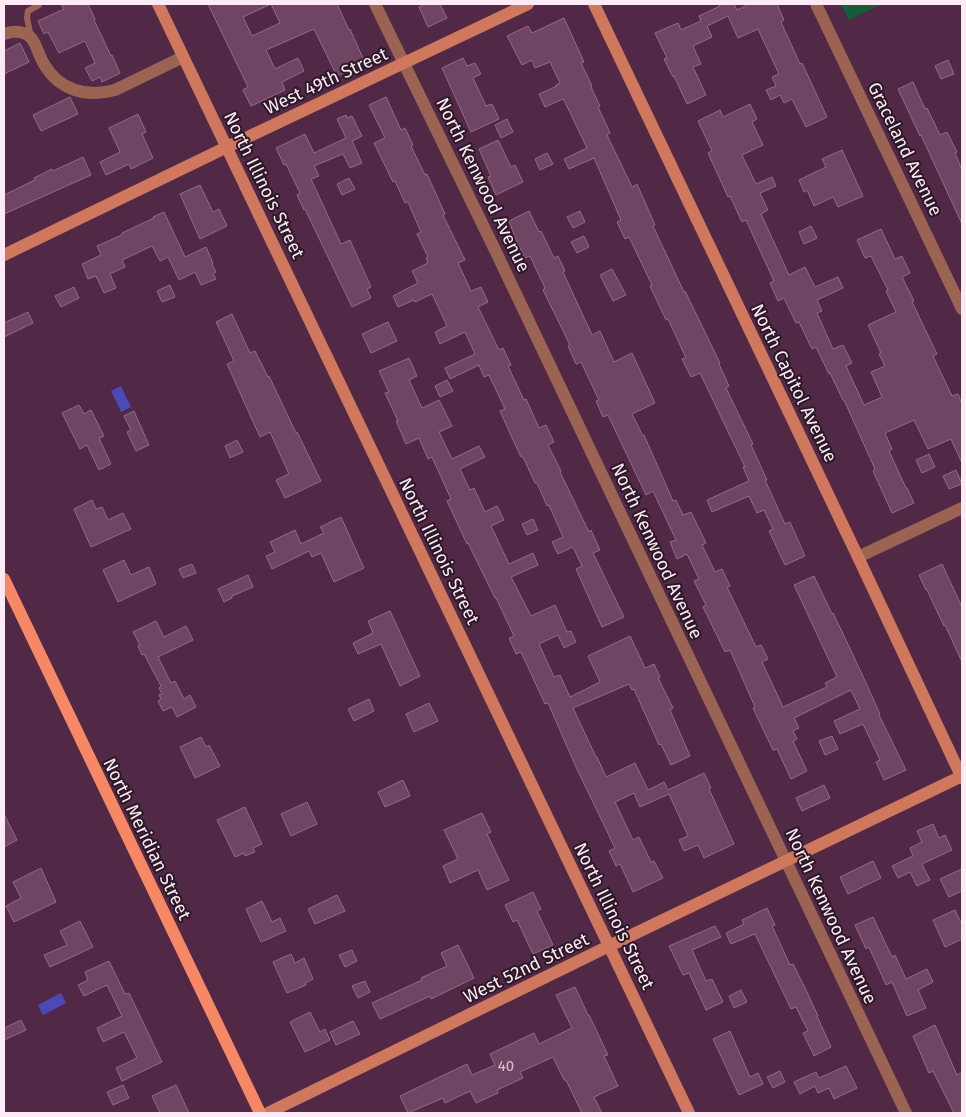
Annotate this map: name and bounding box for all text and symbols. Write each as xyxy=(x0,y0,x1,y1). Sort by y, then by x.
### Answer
street label: West 49th Street xyxy=(261,43,392,119)
street label: Graceland Avenue xyxy=(863,78,947,220)
street label: North Kenwood Avenue xyxy=(431,94,535,276)
street label: North Illinois Street xyxy=(219,108,309,262)
street label: North Capitol Avenue xyxy=(746,300,842,466)
street label: North Kenwood Avenue xyxy=(607,460,707,642)
street label: North Illinois Street xyxy=(394,474,484,628)
street label: North Meridian Street xyxy=(98,755,196,924)
street label: North Kenwood Avenue xyxy=(781,825,881,1007)
street label: North Illinois Street xyxy=(569,839,659,993)
street label: West 52nd Street xyxy=(460,928,593,1008)
house number: 40 xyxy=(498,1057,514,1075)

